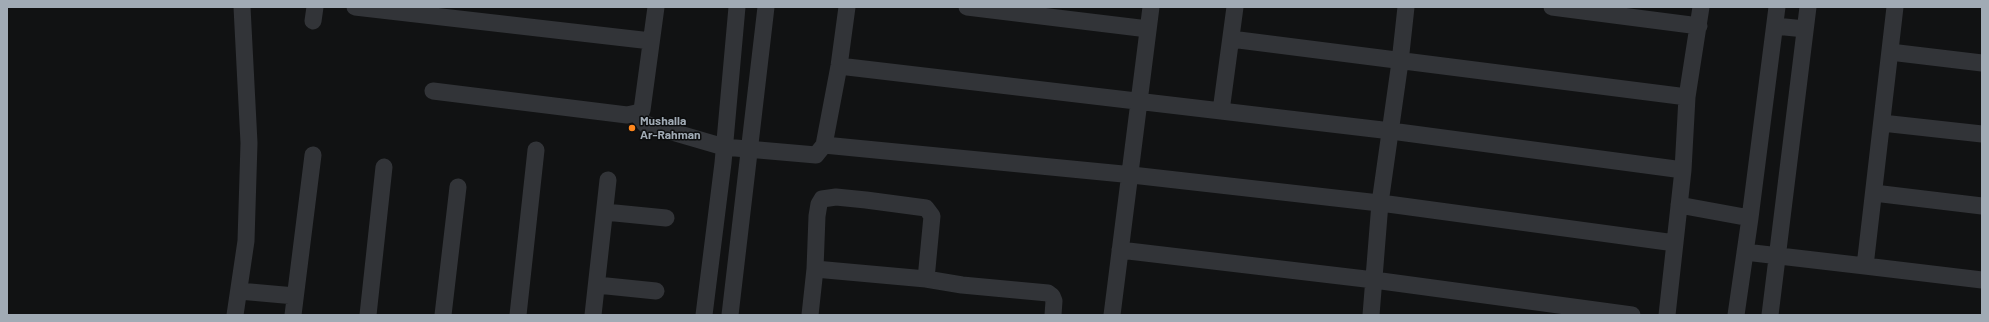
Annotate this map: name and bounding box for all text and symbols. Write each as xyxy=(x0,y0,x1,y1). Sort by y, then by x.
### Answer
place label: Mushalla Ar-Rahman xyxy=(640,114,701,142)
marker: Mushalla Ar-Rahman xyxy=(627,123,637,133)

